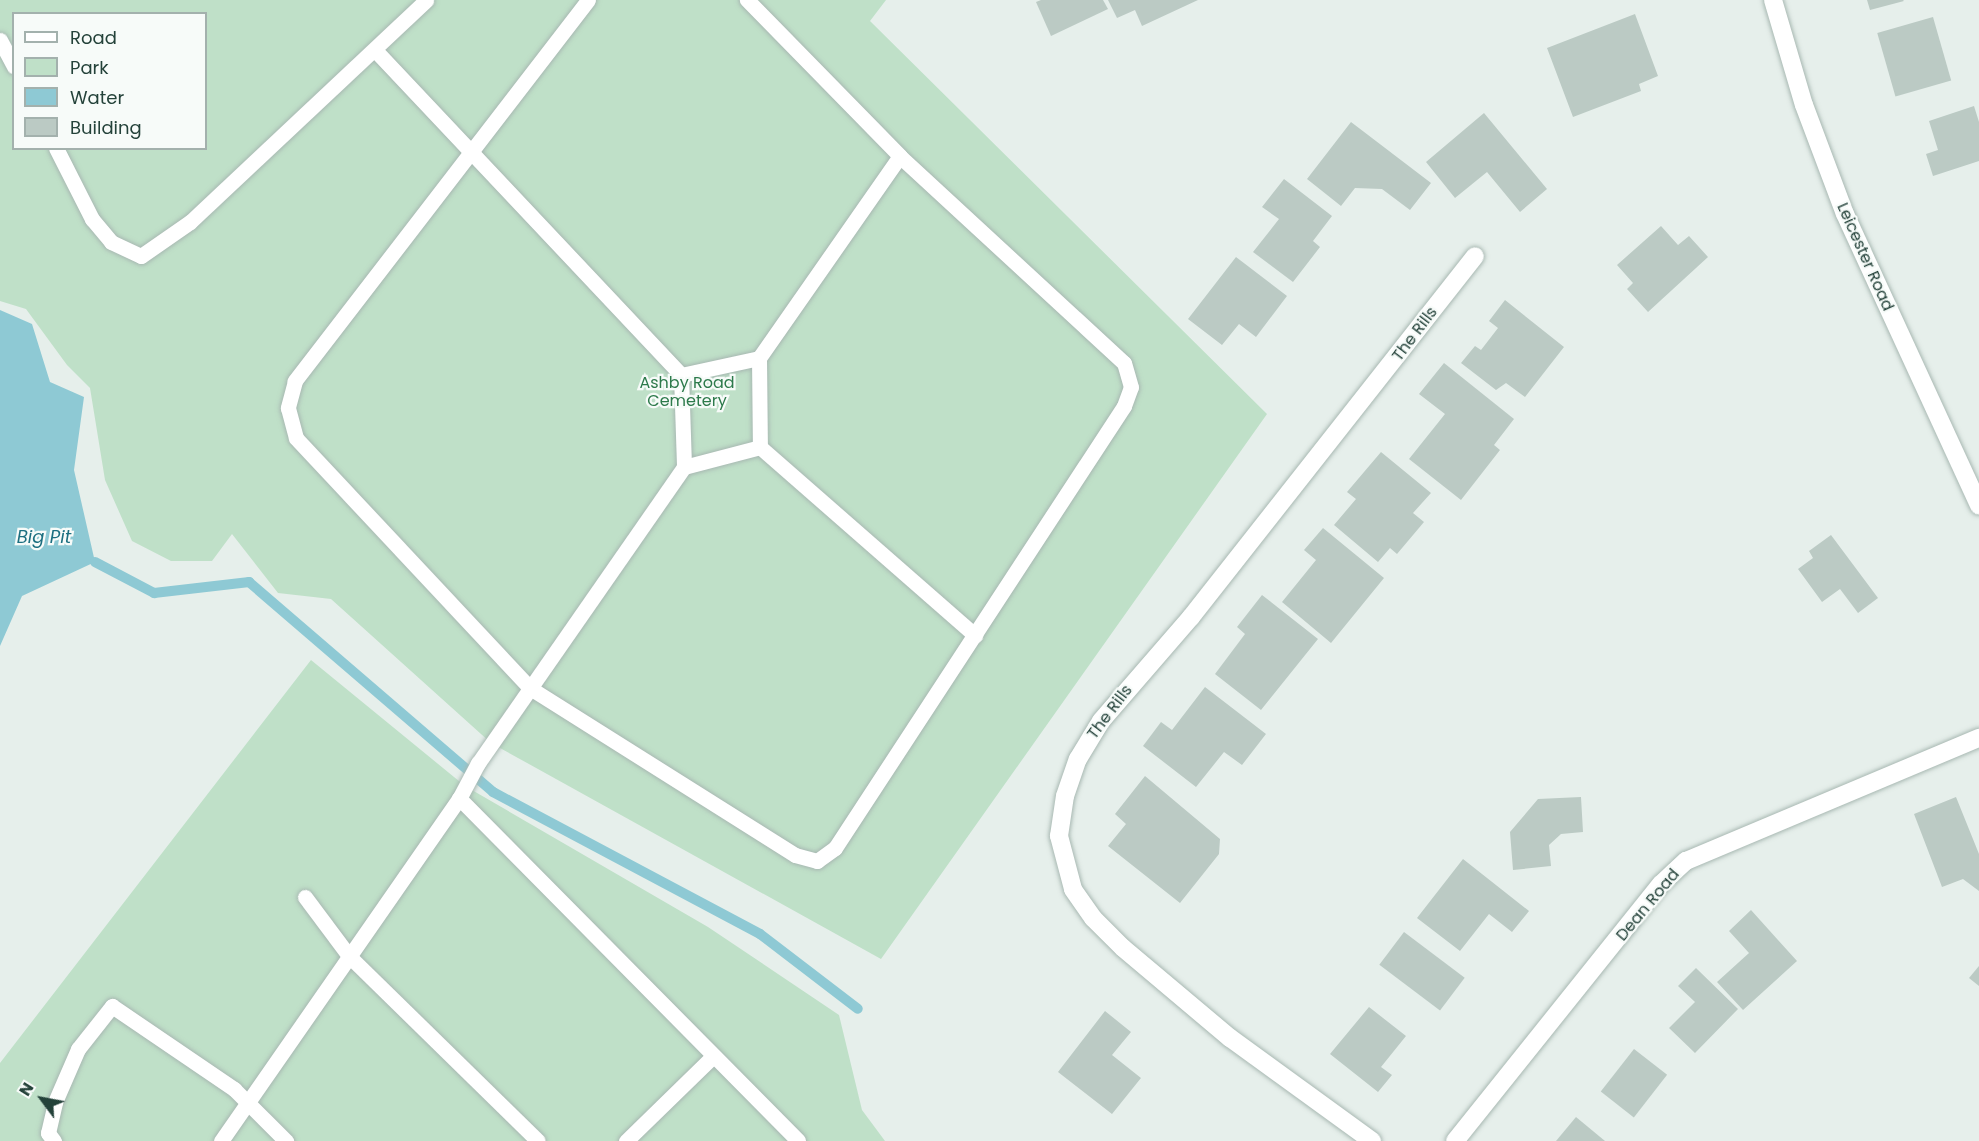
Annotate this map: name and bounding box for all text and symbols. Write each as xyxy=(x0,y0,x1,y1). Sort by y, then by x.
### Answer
legend xyxy=(12,12,207,150)
text: Road xyxy=(70,25,117,50)
text: Park xyxy=(70,55,109,80)
text: Water xyxy=(70,85,124,110)
text: Building xyxy=(70,115,142,140)
street label: Leicester Road xyxy=(1833,200,1897,314)
street label: The Rills xyxy=(1388,303,1442,365)
park label: Ashby Road Cemetery xyxy=(639,373,735,411)
water label: Big Pit xyxy=(17,526,71,548)
street label: The Rills xyxy=(1083,681,1137,743)
street label: Dean Road xyxy=(1612,865,1684,945)
north arrow xyxy=(12,1069,72,1129)
text: N xyxy=(13,1078,39,1100)

